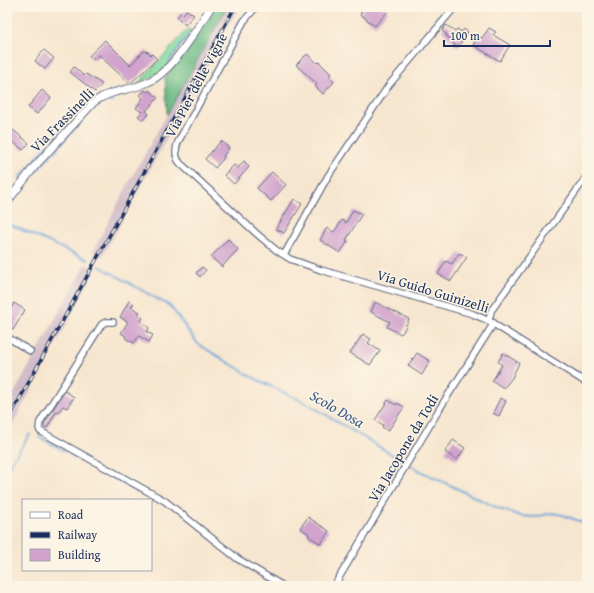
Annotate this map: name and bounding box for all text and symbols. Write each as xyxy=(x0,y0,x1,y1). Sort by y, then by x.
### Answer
scale bar xyxy=(444,22,550,48)
text: 100 m xyxy=(450,27,480,44)
street label: Via Pier delle Vigne xyxy=(160,29,232,141)
street label: Via Frassinelli xyxy=(26,83,99,156)
street label: Via Guido Guinizelli xyxy=(374,264,492,318)
water label: Scolo Dosa xyxy=(306,385,368,433)
street label: Via Jacopone da Todi xyxy=(363,390,443,506)
legend xyxy=(22,499,152,571)
text: Road xyxy=(58,506,84,523)
text: Railway xyxy=(58,526,97,543)
text: Building xyxy=(58,546,101,563)

